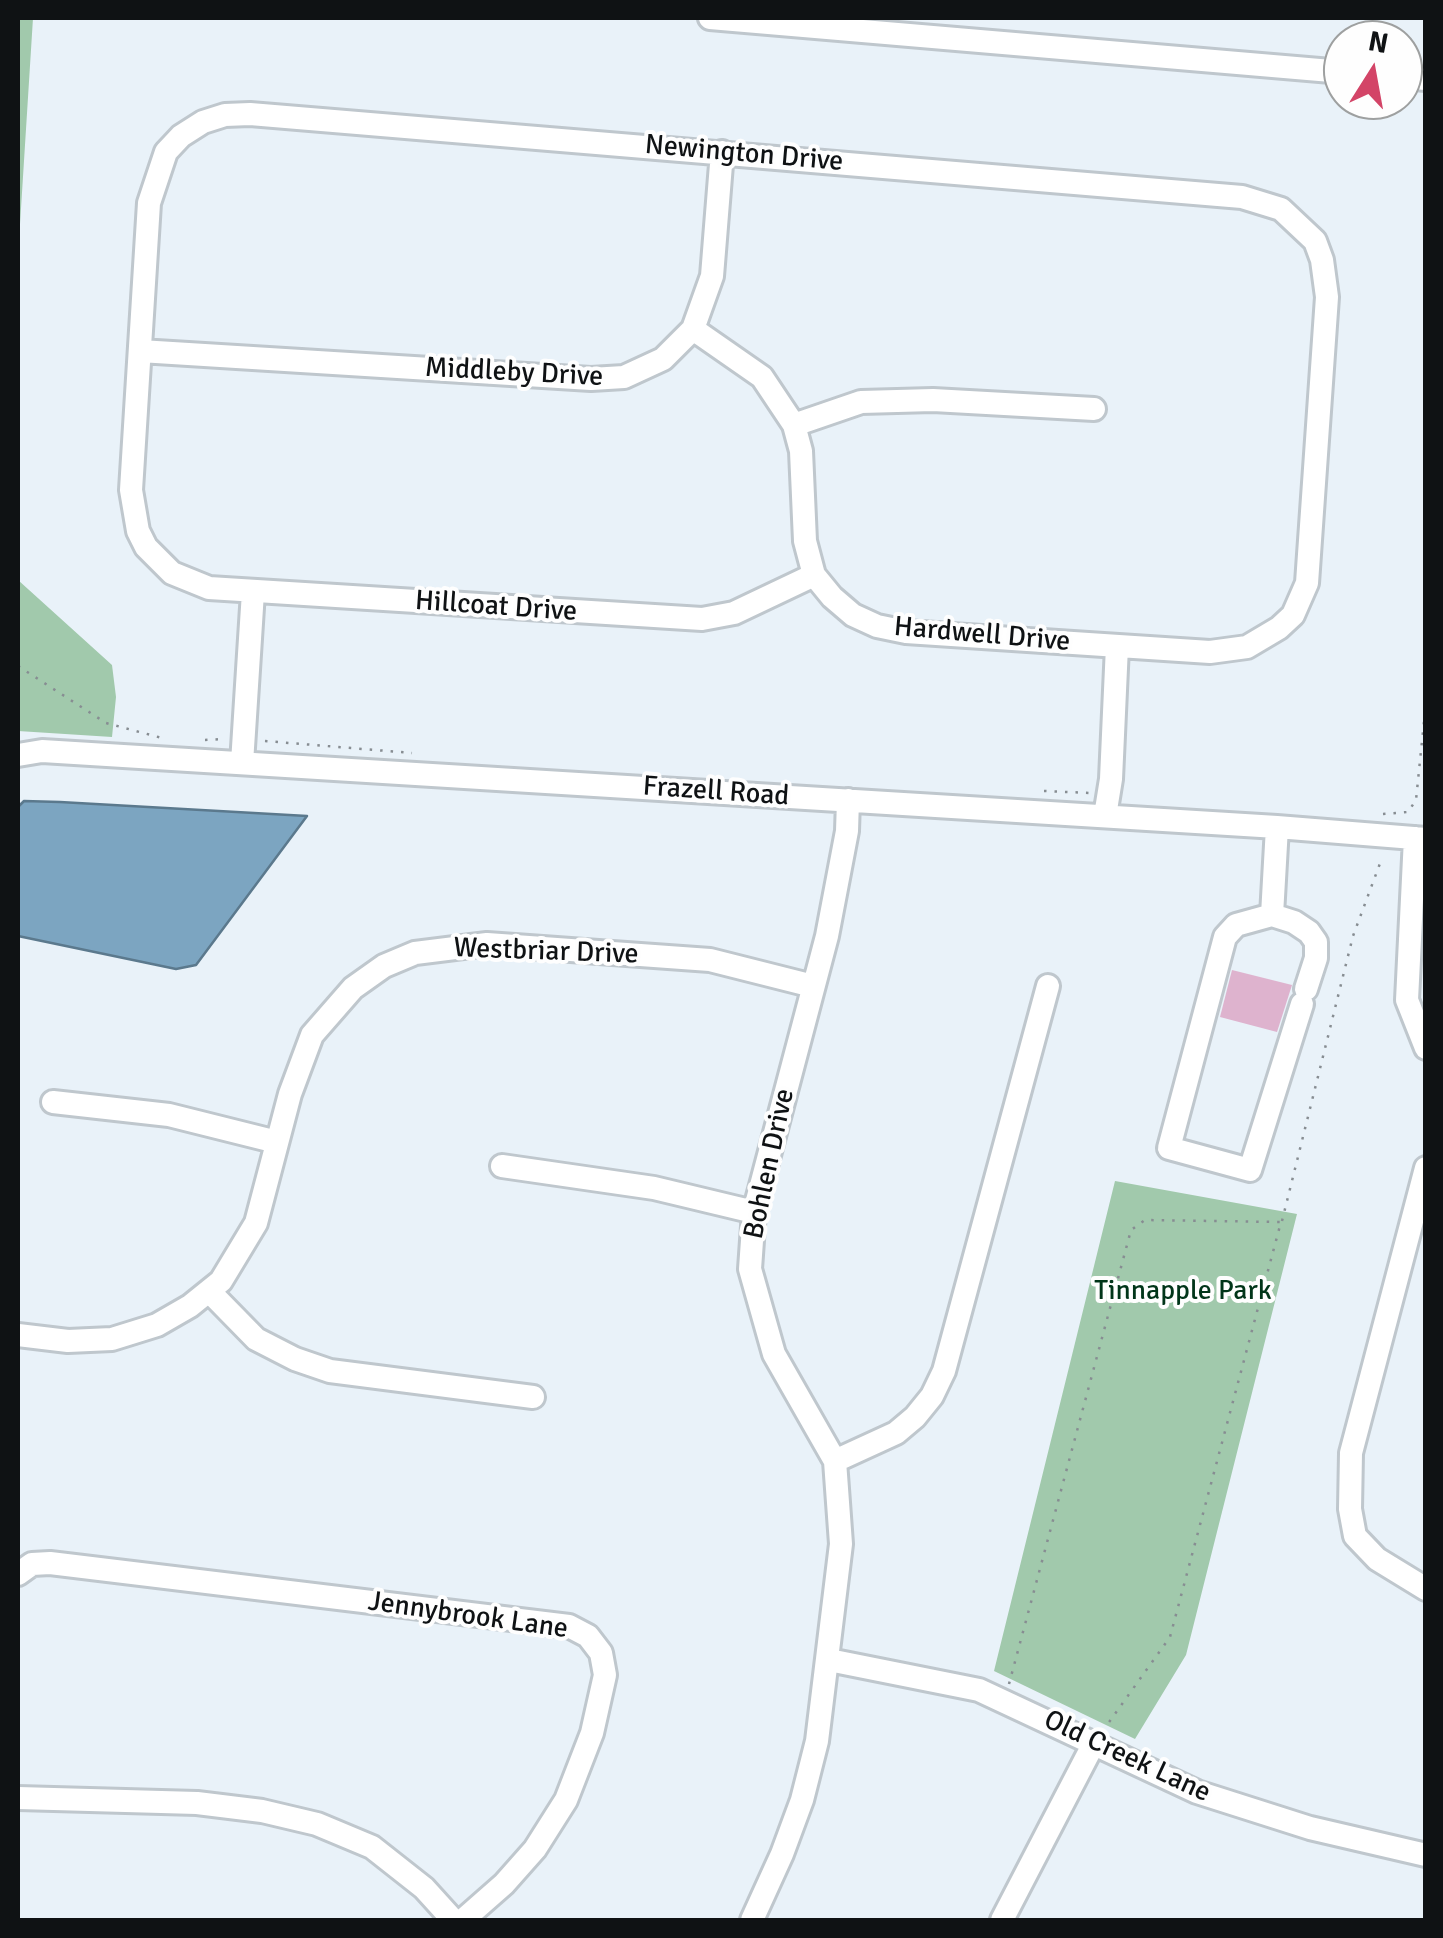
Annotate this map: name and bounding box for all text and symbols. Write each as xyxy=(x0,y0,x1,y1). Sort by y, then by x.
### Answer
north arrow xyxy=(1323,20,1423,120)
text: N xyxy=(1366,24,1391,61)
street label: Newington Drive xyxy=(643,129,845,179)
street label: Middleby Drive xyxy=(424,352,604,394)
street label: Hillcoat Drive xyxy=(414,585,578,629)
street label: Hardwell Drive xyxy=(892,611,1072,659)
street label: Frazell Road xyxy=(642,770,790,814)
street label: Westbriar Drive xyxy=(453,932,639,972)
street label: Bohlen Drive xyxy=(738,1086,802,1242)
park label: Tinnapple Park xyxy=(1094,1275,1272,1309)
street label: Jennybrook Lane xyxy=(366,1585,570,1647)
street label: Old Creek Lane xyxy=(1038,1704,1216,1810)

